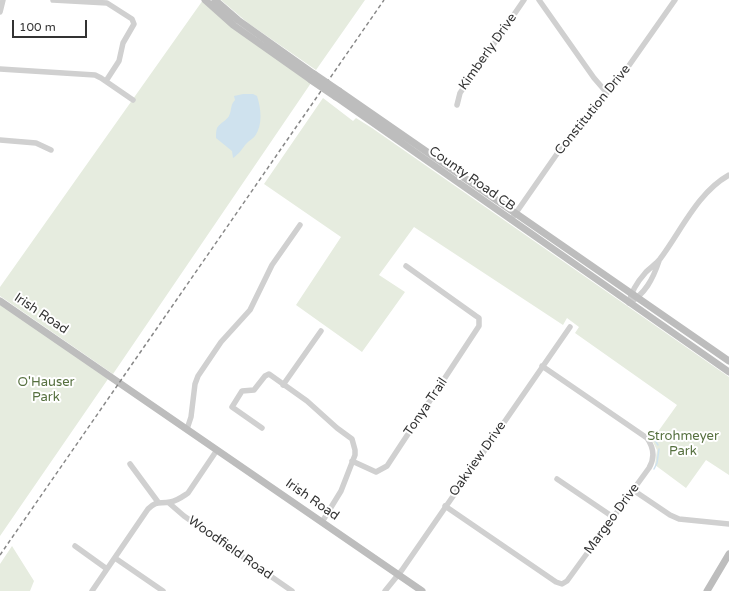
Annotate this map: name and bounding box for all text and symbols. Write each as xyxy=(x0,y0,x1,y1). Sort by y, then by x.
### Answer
street label: Kimberly Drive xyxy=(456,11,520,93)
scale bar xyxy=(14,12,89,38)
text: 100 m xyxy=(19,20,56,34)
street label: Constitution Drive xyxy=(552,62,634,158)
street label: County Road CB xyxy=(426,143,518,215)
street label: Irish Road xyxy=(11,290,71,338)
park label: O'Hauser Park xyxy=(17,375,75,406)
street label: Tonya Trail xyxy=(401,375,451,439)
street label: Oakview Drive xyxy=(446,419,510,499)
park label: Strohmeyer Park xyxy=(647,429,719,460)
street label: Irish Road xyxy=(282,476,342,524)
street label: Margeo Drive xyxy=(581,481,643,557)
street label: Woodfield Road xyxy=(185,513,275,583)

